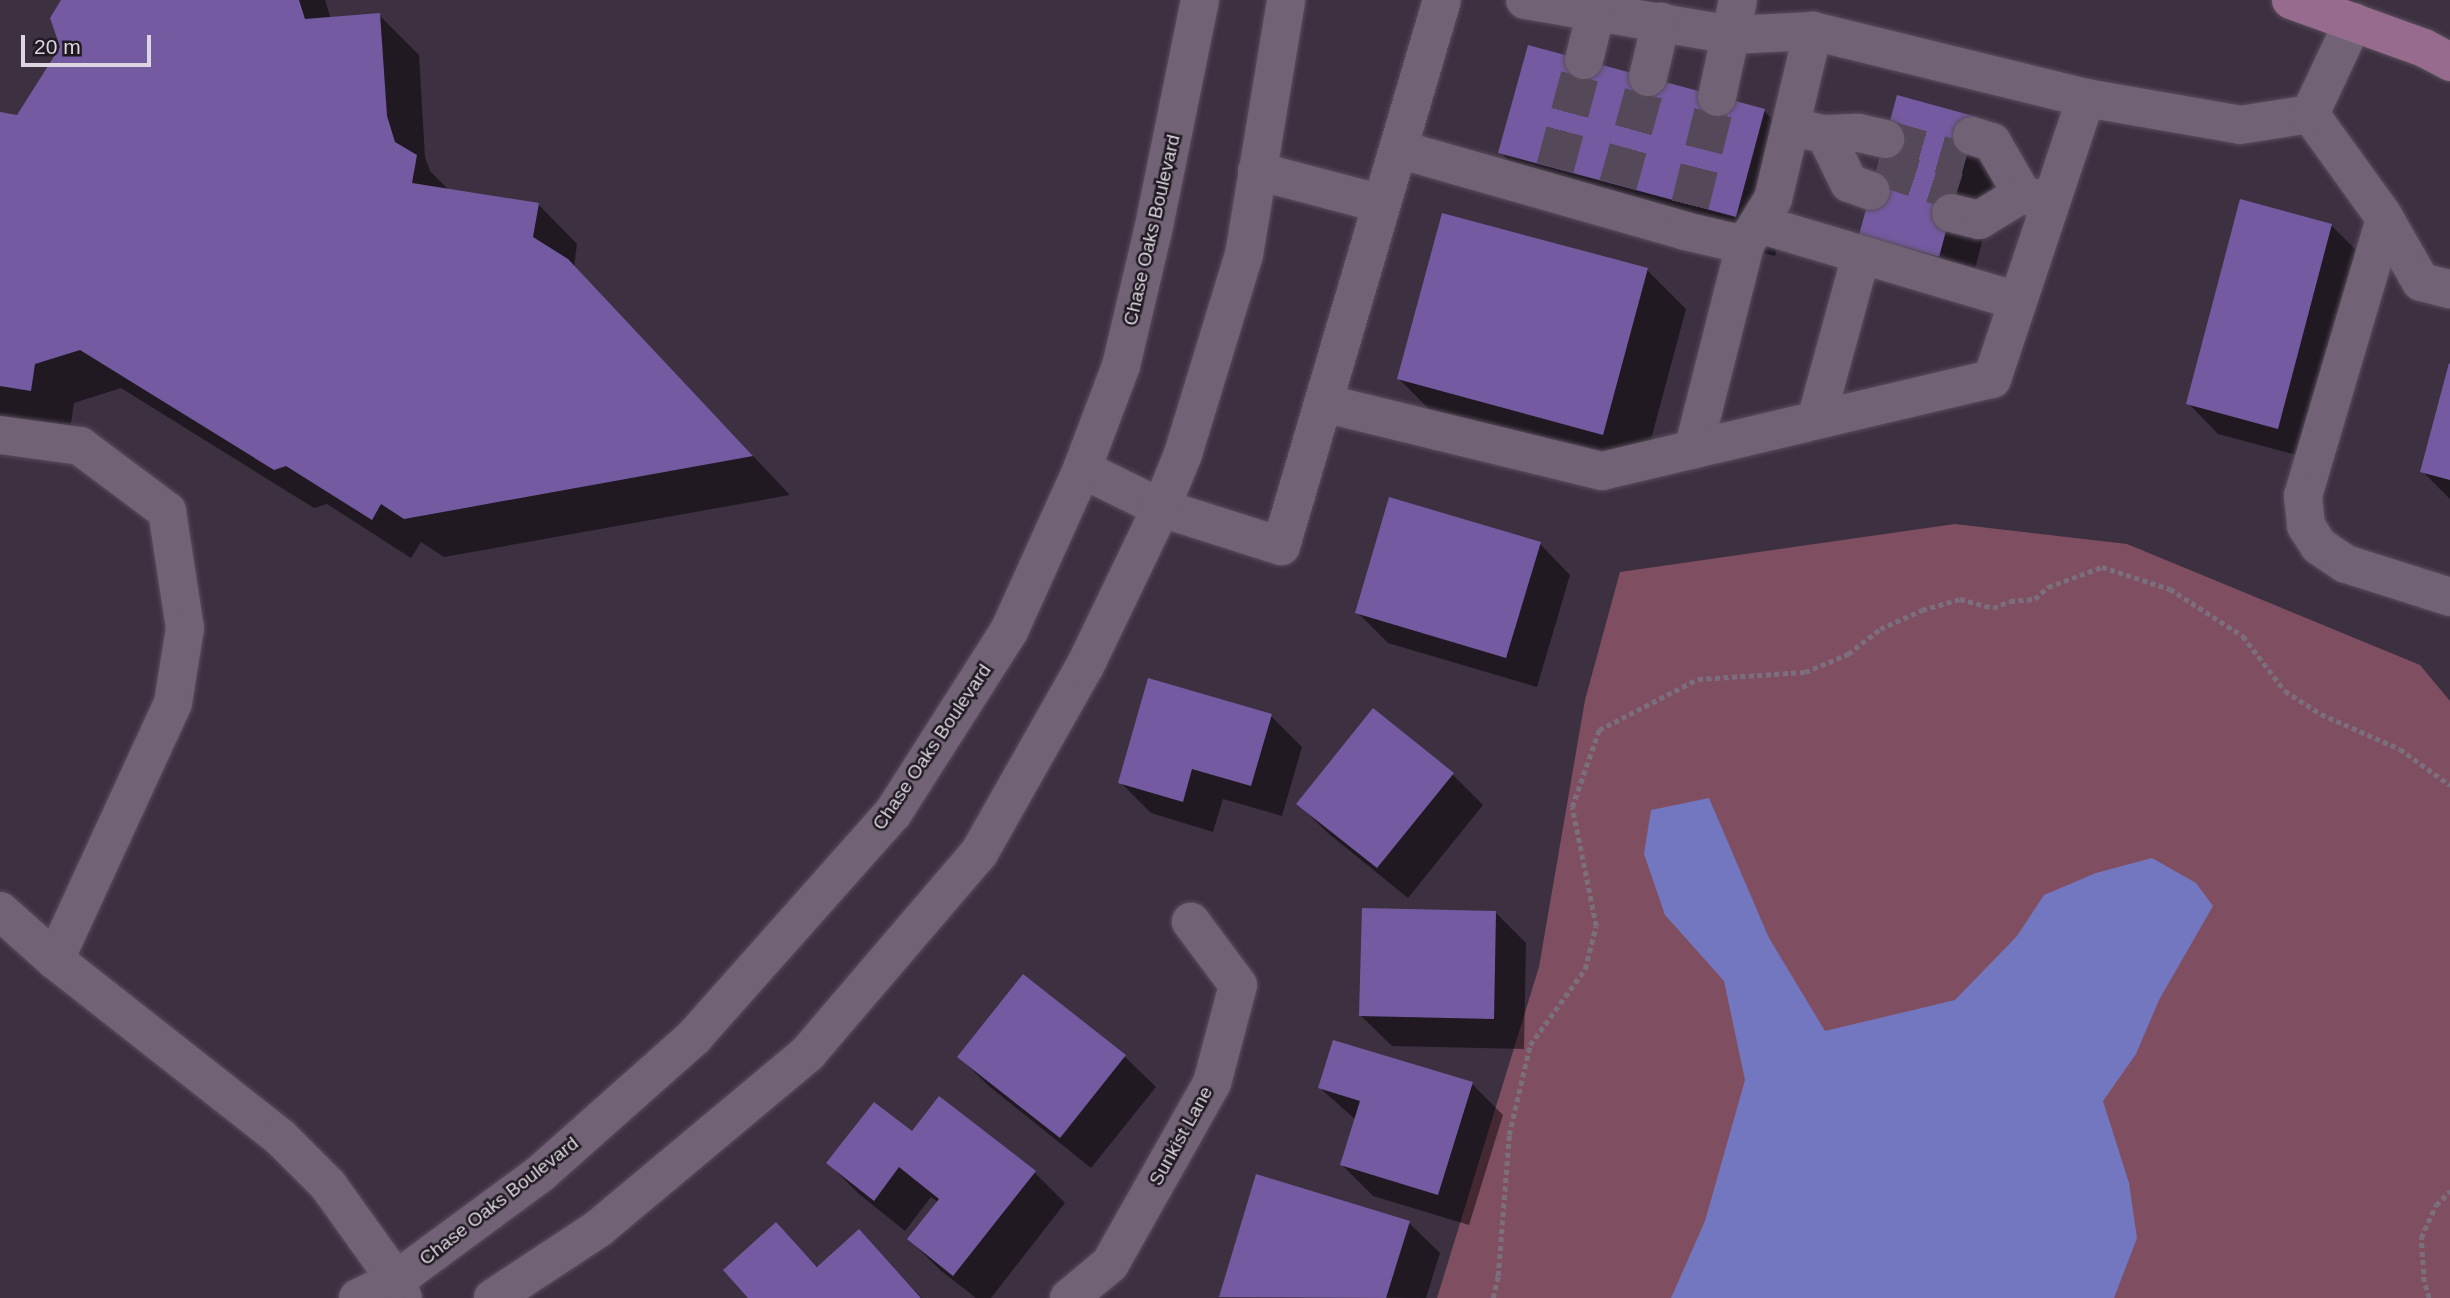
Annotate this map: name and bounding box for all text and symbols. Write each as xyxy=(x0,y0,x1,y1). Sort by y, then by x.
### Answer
scale bar xyxy=(24,21,154,65)
text: 20 m xyxy=(34,35,81,58)
street label: Chase Oaks Boulevard xyxy=(1119,132,1185,328)
street label: Chase Oaks Boulevard xyxy=(868,660,996,834)
street label: Sunkist Lane xyxy=(1144,1082,1218,1190)
street label: Chase Oaks Boulevard xyxy=(415,1132,583,1270)

